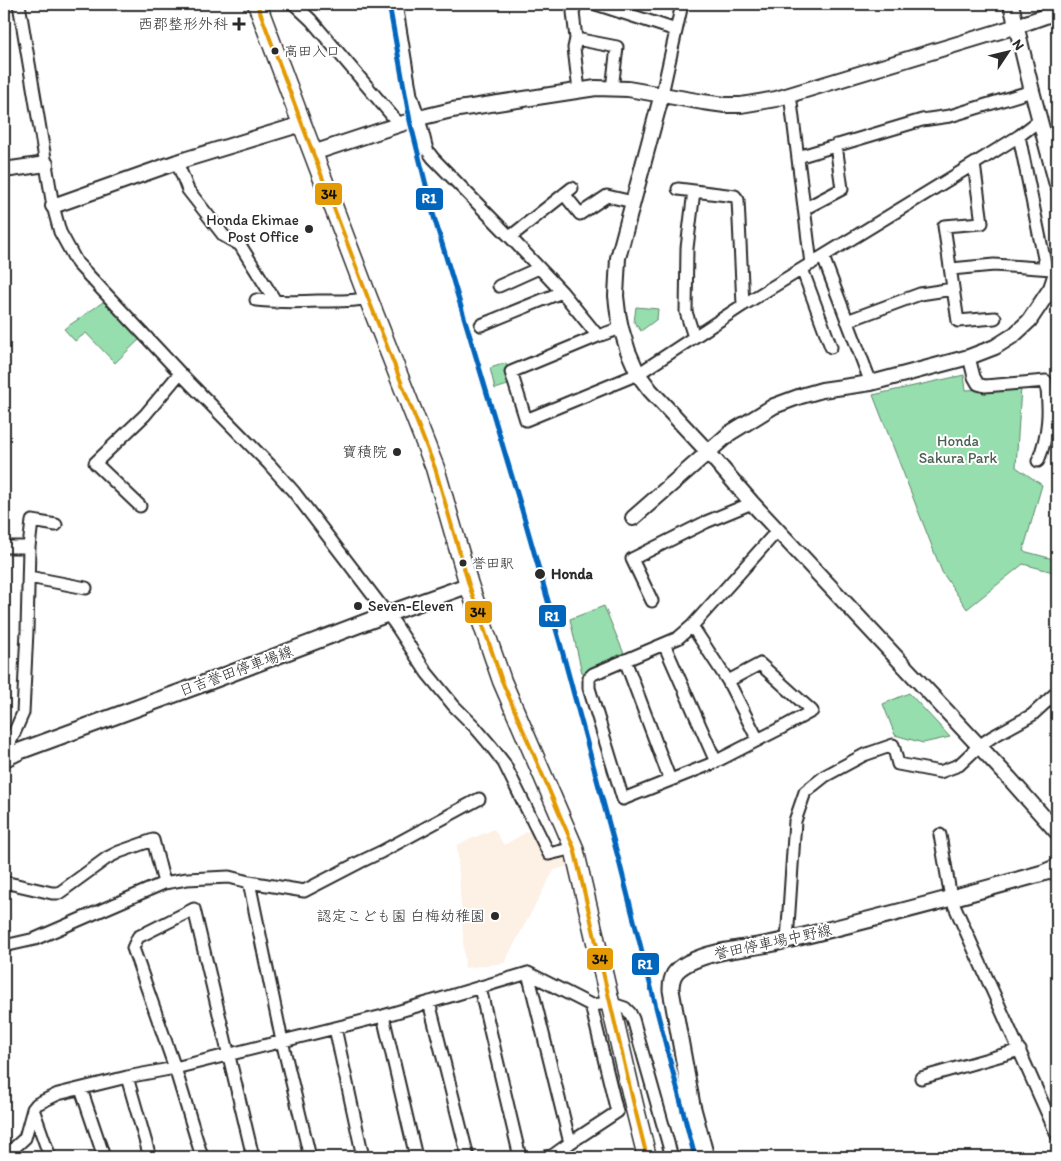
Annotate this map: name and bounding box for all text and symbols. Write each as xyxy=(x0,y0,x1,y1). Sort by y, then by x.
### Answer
place label: 西郡整形外科 xyxy=(138,15,228,33)
marker: 西郡整形外科 xyxy=(232,17,246,31)
north arrow xyxy=(984,28,1034,78)
text: N xyxy=(1009,36,1028,54)
place label: 高田入口 xyxy=(284,43,340,60)
marker: 高田入口 xyxy=(270,46,280,56)
line badge: 34 xyxy=(314,182,343,206)
text: 34 xyxy=(321,186,338,203)
line badge: R1 xyxy=(415,187,444,211)
text: R1 xyxy=(422,190,437,207)
place label: Honda Ekimae Post Office xyxy=(206,211,299,246)
marker: Honda Ekimae Post Office xyxy=(303,223,315,235)
park label: Honda Sakura Park xyxy=(919,432,998,467)
place label: 寶積院 xyxy=(342,443,387,461)
marker: 寶積院 xyxy=(391,446,403,458)
place label: 誉田駅 xyxy=(472,555,514,572)
marker: 誉田駅 xyxy=(458,558,468,568)
place label: Honda xyxy=(551,565,594,583)
marker: Honda xyxy=(533,567,547,581)
place label: Seven-Eleven xyxy=(368,597,454,615)
marker: Seven-Eleven xyxy=(352,600,364,612)
line badge: 34 xyxy=(464,600,493,624)
text: 34 xyxy=(470,604,487,621)
line badge: R1 xyxy=(538,604,567,628)
text: R1 xyxy=(545,608,560,625)
street label: 日吉誉田停車場線 xyxy=(177,642,295,700)
place label: 認定こども園 白梅幼稚園 xyxy=(317,907,485,925)
marker: 認定こども園 白梅幼稚園 xyxy=(489,910,501,922)
street label: 誉田停車場中野線 xyxy=(712,921,834,963)
line badge: 34 xyxy=(586,947,614,971)
text: 34 xyxy=(592,951,609,968)
line badge: R1 xyxy=(631,952,660,976)
text: R1 xyxy=(638,956,653,973)

